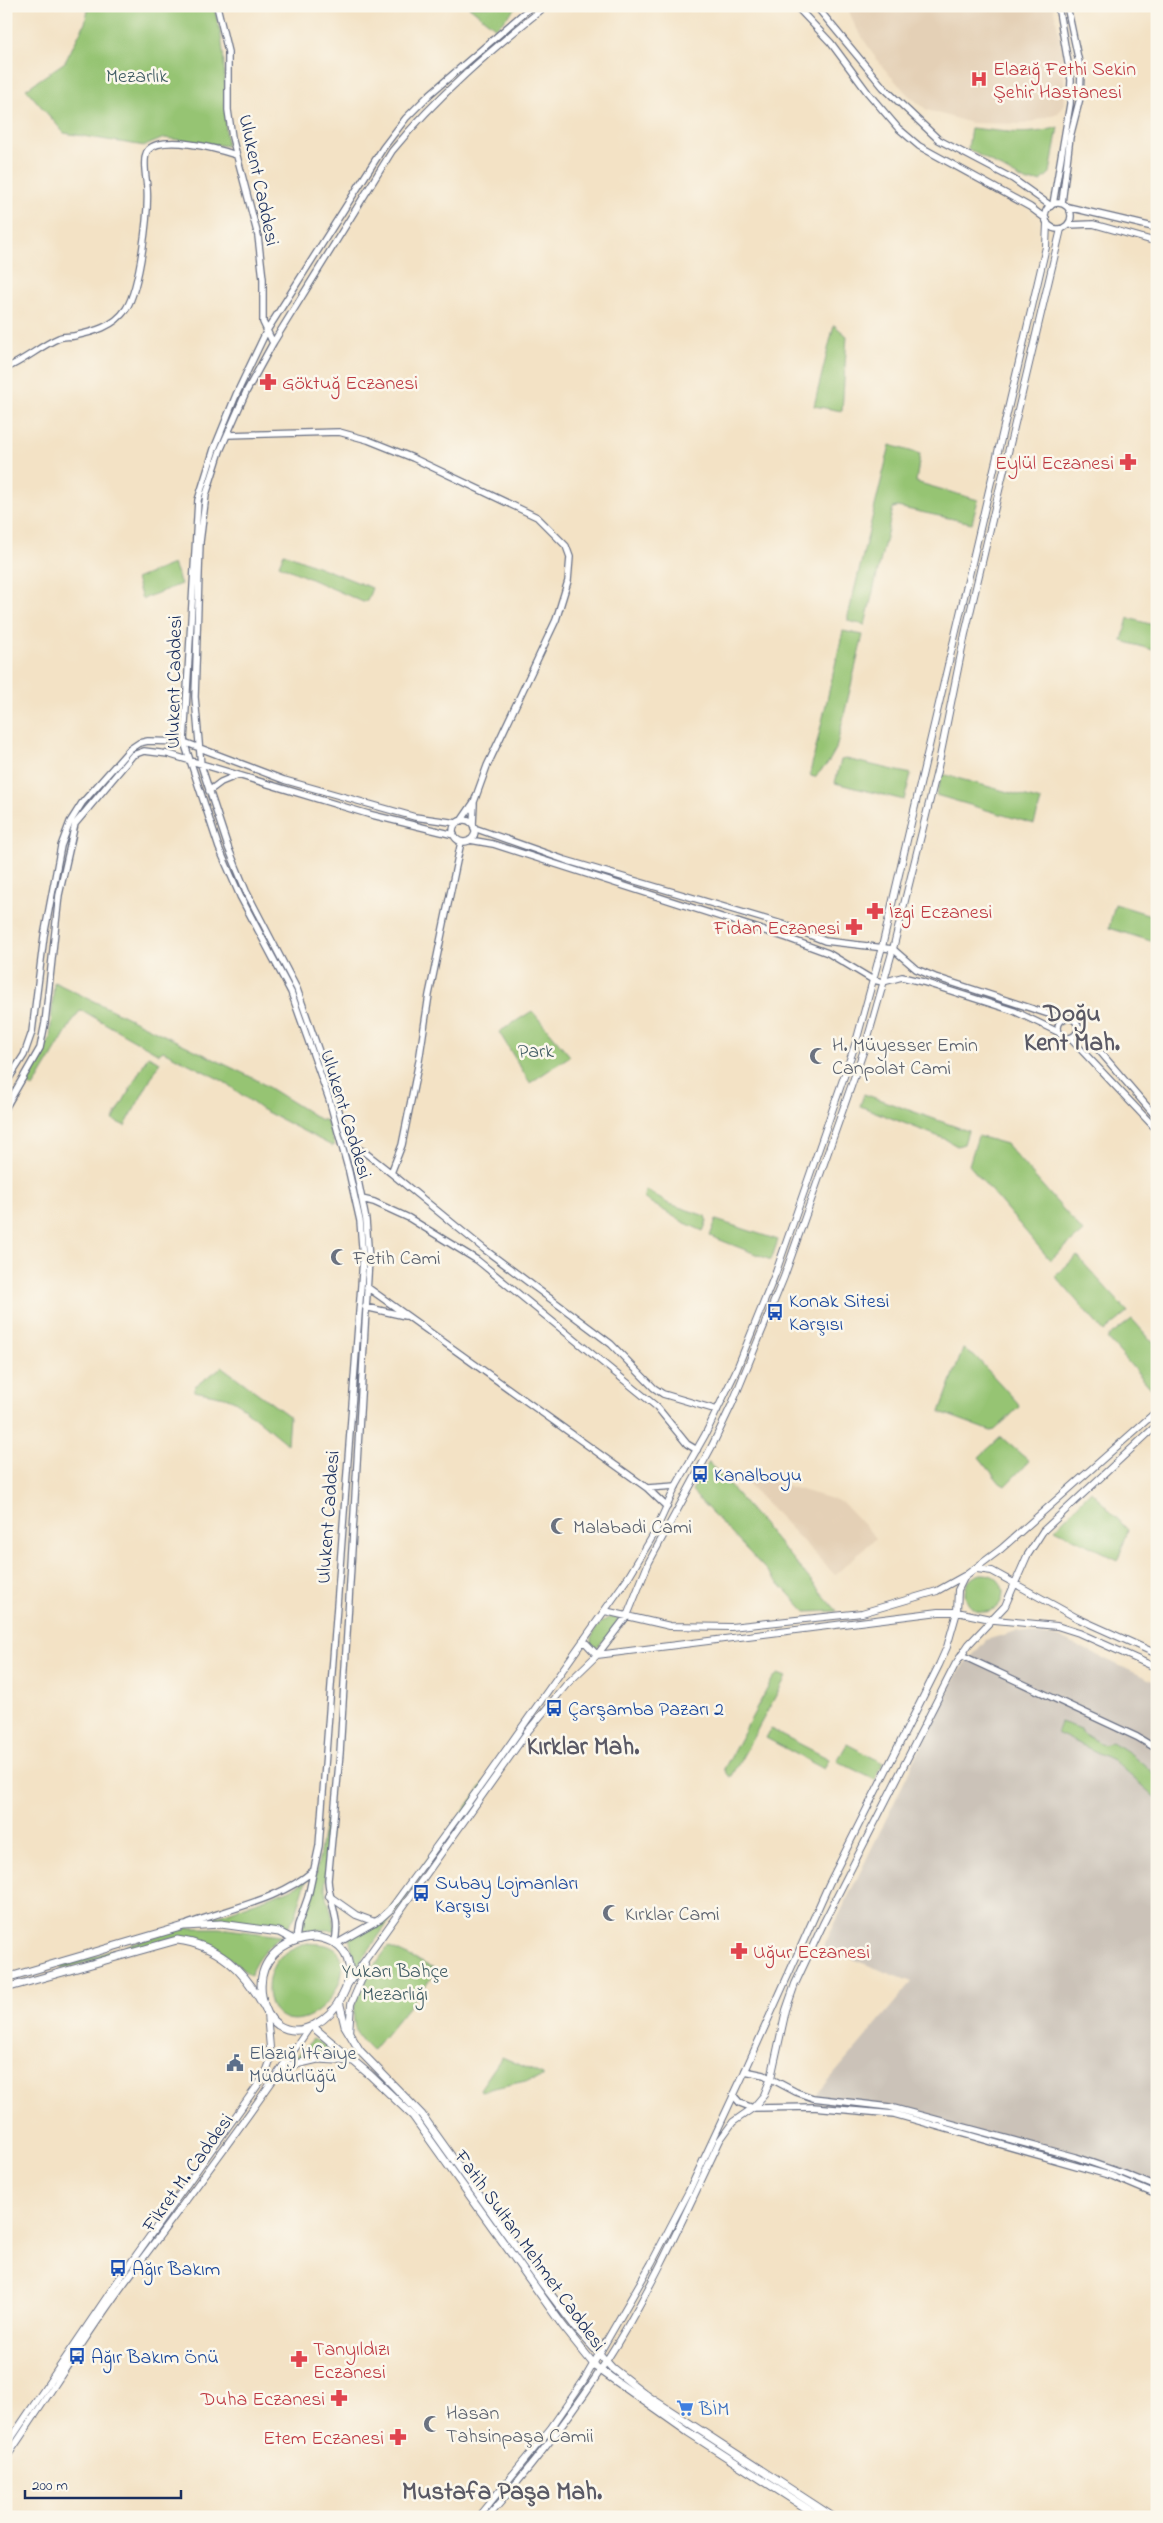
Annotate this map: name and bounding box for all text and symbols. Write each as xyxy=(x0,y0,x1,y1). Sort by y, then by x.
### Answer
place label: Elazığ Fethi Sekin Şehir Hastanesi xyxy=(993,56,1136,108)
park label: Mezarlık xyxy=(106,63,168,92)
hospital icon: Elazığ Fethi Sekin Şehir Hastanesi xyxy=(969,69,989,89)
street label: Ulukent Caddesi xyxy=(229,112,286,249)
place label: Göktuğ Eczanesi xyxy=(282,370,418,400)
pharmacy icon: Göktuğ Eczanesi xyxy=(258,372,278,392)
place label: Eylül Eczanesi xyxy=(995,450,1114,479)
pharmacy icon: Eylül Eczanesi xyxy=(1118,452,1138,472)
street label: Ulukent Caddesi xyxy=(160,615,191,749)
place label: İzgi Eczanesi xyxy=(889,899,992,929)
pharmacy icon: İzgi Eczanesi xyxy=(865,901,885,921)
place label: Fidan Eczanesi xyxy=(713,915,840,944)
pharmacy icon: Fidan Eczanesi xyxy=(844,917,864,937)
district label: Doğu Kent Mah. xyxy=(1024,997,1120,1062)
place label: H. Müyesser Emin Canpolat Cami xyxy=(832,1032,978,1084)
park label: Park xyxy=(518,1038,554,1067)
mosque icon: H. Müyesser Emin Canpolat Cami xyxy=(808,1046,828,1066)
street label: Ulukent Caddesi xyxy=(311,1047,378,1183)
place label: Fetih Cami xyxy=(352,1245,441,1274)
mosque icon: Fetih Cami xyxy=(329,1247,349,1267)
place label: Konak Sitesi Karşısı xyxy=(789,1288,889,1340)
bus stop icon: Konak Sitesi Karşısı xyxy=(765,1302,785,1322)
street label: Ulukent Caddesi xyxy=(310,1449,349,1585)
place label: Kanalboyu xyxy=(714,1462,802,1491)
bus stop icon: Kanalboyu xyxy=(690,1464,710,1484)
place label: Malabadi Cami xyxy=(573,1514,692,1543)
mosque icon: Malabadi Cami xyxy=(549,1516,569,1536)
place label: Çarşamba Pazarı 2 xyxy=(568,1696,724,1725)
bus stop icon: Çarşamba Pazarı 2 xyxy=(544,1698,564,1718)
district label: Kırklar Mah. xyxy=(527,1730,639,1766)
place label: Subay Lojmanları Karşısı xyxy=(435,1870,578,1922)
bus stop icon: Subay Lojmanları Karşısı xyxy=(411,1883,431,1903)
place label: Kırklar Cami xyxy=(625,1901,720,1930)
mosque icon: Kırklar Cami xyxy=(601,1903,621,1923)
place label: Uğur Eczanesi xyxy=(753,1939,870,1969)
pharmacy icon: Uğur Eczanesi xyxy=(729,1941,749,1961)
park label: Yukarı Bahçe Mezarlığı xyxy=(342,1958,448,2011)
place label: Elazığ İtfaiye Müdürlüğü xyxy=(249,2040,356,2093)
public building icon: Elazığ İtfaiye Müdürlüğü xyxy=(225,2053,245,2073)
street label: Fikret M. Caddesi xyxy=(135,2108,242,2240)
street label: Fatih Sultan Mehmet Caddesi xyxy=(445,2144,612,2358)
place label: Ağır Bakım xyxy=(132,2256,220,2286)
bus stop icon: Ağır Bakım xyxy=(108,2258,128,2278)
place label: Tanyıldızı Eczanesi xyxy=(313,2336,390,2388)
place label: Ağır Bakım Önü xyxy=(91,2344,219,2374)
bus stop icon: Ağır Bakım Önü xyxy=(67,2346,87,2366)
pharmacy icon: Tanyıldızı Eczanesi xyxy=(289,2349,309,2369)
place label: Duha Eczanesi xyxy=(200,2386,325,2415)
pharmacy icon: Duha Eczanesi xyxy=(329,2388,349,2408)
place label: BİM xyxy=(698,2396,729,2425)
supermarket icon: BİM xyxy=(675,2398,695,2418)
place label: Hasan Tahsinpaşa Camii xyxy=(446,2400,594,2452)
mosque icon: Hasan Tahsinpaşa Camii xyxy=(422,2414,442,2434)
place label: Etem Eczanesi xyxy=(263,2425,384,2454)
pharmacy icon: Etem Eczanesi xyxy=(388,2427,408,2447)
scale bar xyxy=(25,2468,181,2500)
text: 200 m xyxy=(32,2475,68,2497)
district label: Mustafa Paşa Mah. xyxy=(402,2475,602,2511)

